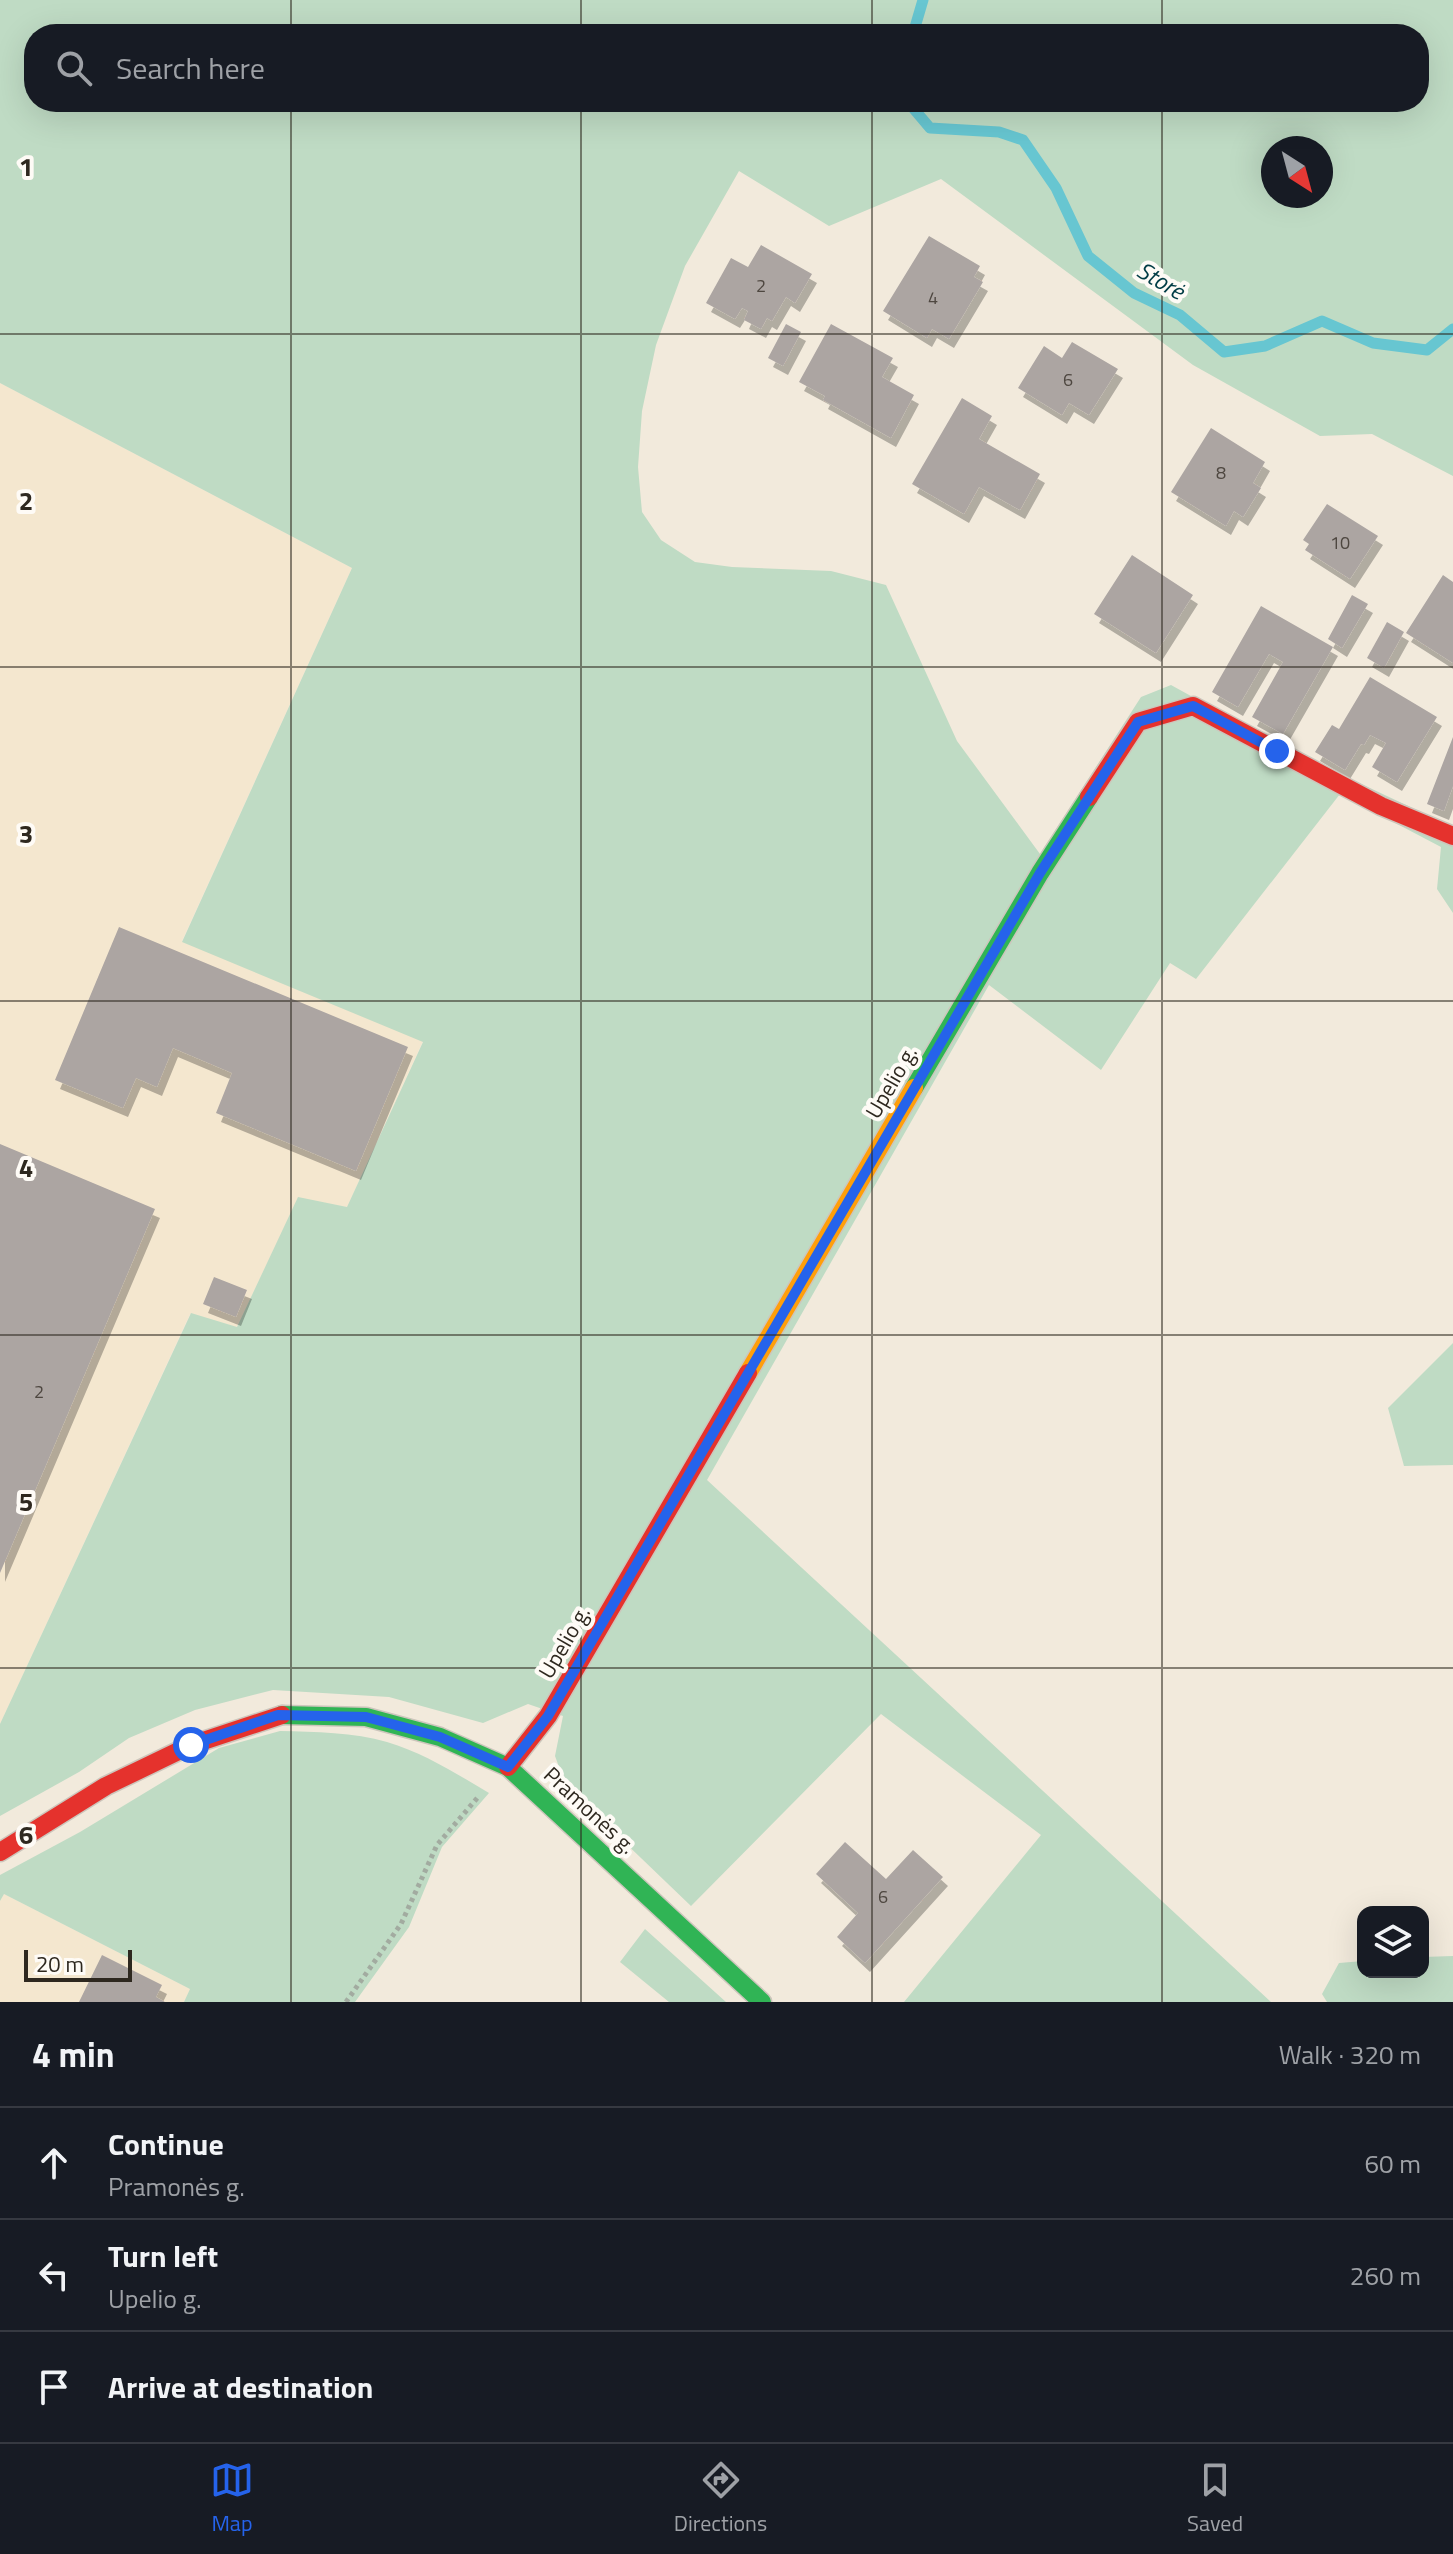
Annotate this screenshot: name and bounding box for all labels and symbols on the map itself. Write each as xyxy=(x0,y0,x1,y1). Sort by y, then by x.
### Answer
north arrow xyxy=(1261,136,1333,208)
text: 1 xyxy=(19,147,33,186)
water label: Storė xyxy=(1130,252,1193,309)
house number: 2 xyxy=(756,272,766,299)
house number: 4 xyxy=(928,284,938,311)
house number: 6 xyxy=(1063,366,1073,393)
house number: 8 xyxy=(1216,459,1226,486)
text: 2 xyxy=(19,481,33,520)
house number: 10 xyxy=(1330,529,1350,556)
route end xyxy=(1259,733,1295,769)
text: 3 xyxy=(19,814,33,853)
street label: Upelio g. xyxy=(856,1039,926,1125)
text: 4 xyxy=(19,1148,33,1187)
house number: 2 xyxy=(34,1378,44,1405)
text: 5 xyxy=(19,1482,33,1521)
street label: Upelio g. xyxy=(529,1599,599,1685)
route start xyxy=(173,1727,209,1763)
street label: Pramonės g. xyxy=(536,1758,644,1862)
text: 6 xyxy=(19,1815,33,1854)
house number: 6 xyxy=(878,1883,888,1910)
scale bar xyxy=(24,1946,132,1982)

